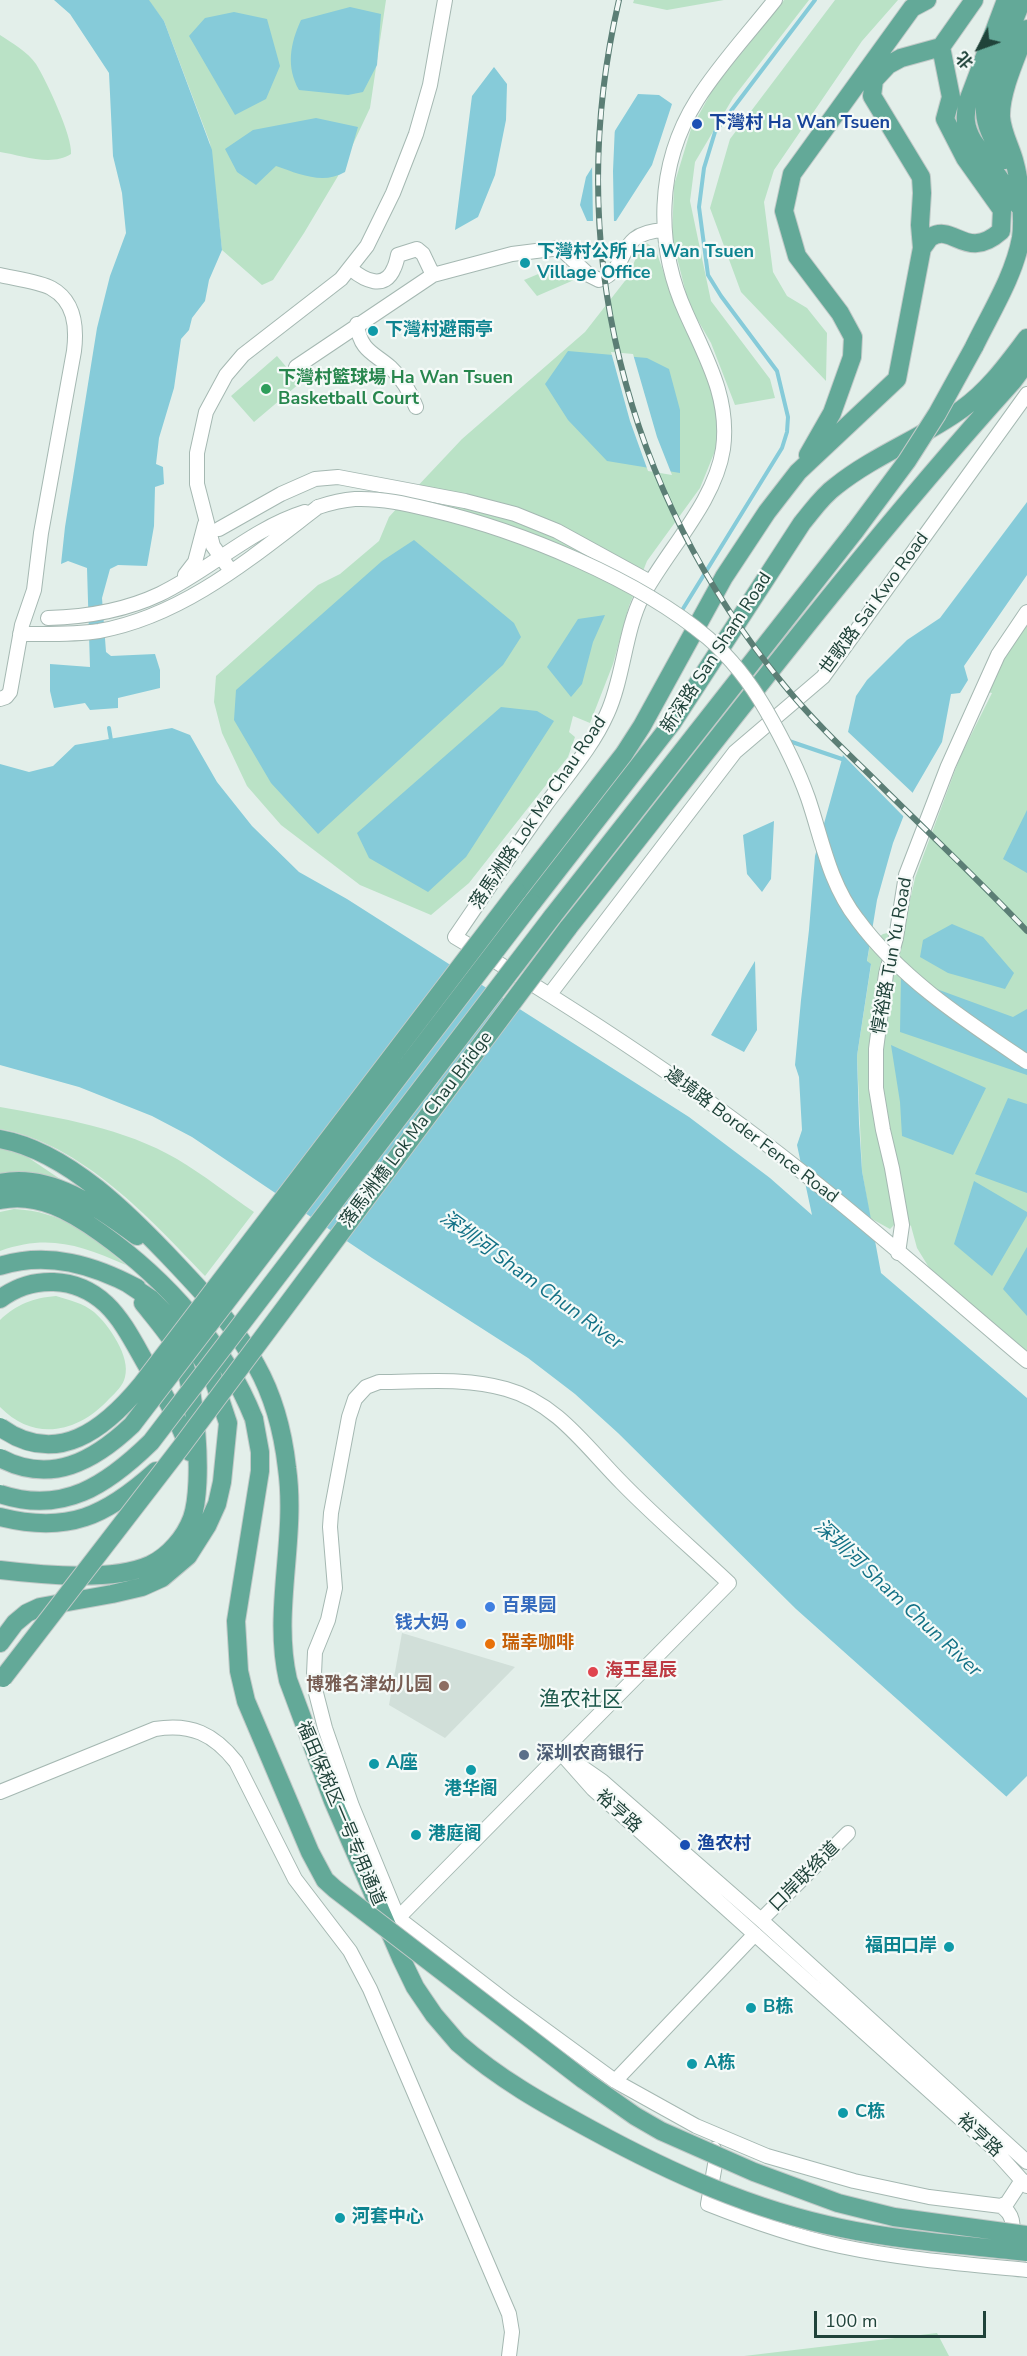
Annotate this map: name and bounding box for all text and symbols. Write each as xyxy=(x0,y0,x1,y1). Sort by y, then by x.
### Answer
north arrow xyxy=(949,18,1009,78)
text: 北 xyxy=(952,47,979,73)
place label: 下灣村 Ha Wan Tsuen xyxy=(709,113,890,135)
marker: 下灣村 Ha Wan Tsuen xyxy=(690,117,704,131)
place label: 下灣村公所 Ha Wan Tsuen Village Office xyxy=(537,242,754,284)
marker: 下灣村公所 Ha Wan Tsuen Village Office xyxy=(518,256,532,270)
place label: 下灣村避雨亭 xyxy=(385,320,493,342)
marker: 下灣村避雨亭 xyxy=(366,324,380,338)
place label: 下灣村籃球場 Ha Wan Tsuen Basketball Court xyxy=(278,368,513,410)
marker: 下灣村籃球場 Ha Wan Tsuen Basketball Court xyxy=(259,382,273,396)
street label: 世歌路 Sai Kwo Road xyxy=(816,529,934,679)
street label: 新深路 San Sham Road xyxy=(657,569,777,737)
street label: 落馬洲路 Lok Ma Chau Road xyxy=(466,712,612,914)
street label: 惇裕路 Tun Yu Road xyxy=(869,876,917,1036)
street label: 落馬洲橋 Lok Ma Chau Bridge xyxy=(336,1028,498,1232)
street label: 邊境路 Border Fence Road xyxy=(660,1064,842,1208)
water label: 深圳河 Sham Chun River xyxy=(435,1207,627,1355)
water label: 深圳河 Sham Chun River xyxy=(808,1515,986,1683)
place label: 百果园 xyxy=(502,1596,556,1618)
marker: 百果园 xyxy=(483,1600,497,1614)
place label: 钱大妈 xyxy=(395,1613,449,1635)
marker: 钱大妈 xyxy=(454,1617,468,1631)
place label: 瑞幸咖啡 xyxy=(502,1633,574,1655)
marker: 瑞幸咖啡 xyxy=(483,1637,497,1651)
place label: 海王星辰 xyxy=(605,1661,677,1683)
marker: 海王星辰 xyxy=(586,1665,600,1679)
place label: 博雅名津幼儿园 xyxy=(306,1675,432,1697)
marker: 博雅名津幼儿园 xyxy=(437,1679,451,1693)
district label: 渔农社区 xyxy=(539,1688,623,1714)
street label: 福田保税区一号专用通道 xyxy=(291,1719,389,1909)
place label: 深圳农商银行 xyxy=(536,1744,644,1766)
marker: 深圳农商银行 xyxy=(517,1748,531,1762)
place label: A座 xyxy=(386,1753,417,1775)
marker: A座 xyxy=(367,1757,381,1771)
marker: 港华阁 xyxy=(464,1763,478,1777)
place label: 港华阁 xyxy=(444,1779,498,1801)
street label: 裕亨路 xyxy=(591,1786,645,1838)
place label: 港庭阁 xyxy=(428,1824,482,1846)
marker: 港庭阁 xyxy=(409,1828,423,1842)
place label: 渔农村 xyxy=(697,1834,751,1856)
marker: 渔农村 xyxy=(678,1838,692,1852)
street label: 口岸联络道 xyxy=(766,1838,844,1916)
place label: 福田口岸 xyxy=(865,1936,937,1958)
marker: 福田口岸 xyxy=(942,1940,956,1954)
place label: B栋 xyxy=(763,1997,793,2019)
marker: B栋 xyxy=(744,2001,758,2015)
place label: A栋 xyxy=(704,2053,735,2075)
marker: A栋 xyxy=(685,2057,699,2071)
place label: C栋 xyxy=(855,2102,885,2124)
marker: C栋 xyxy=(836,2106,850,2120)
street label: 裕亨路 xyxy=(952,2110,1006,2162)
place label: 河套中心 xyxy=(352,2207,424,2229)
marker: 河套中心 xyxy=(333,2211,347,2225)
scale bar xyxy=(817,2299,990,2337)
text: 100 m xyxy=(825,2309,877,2333)

